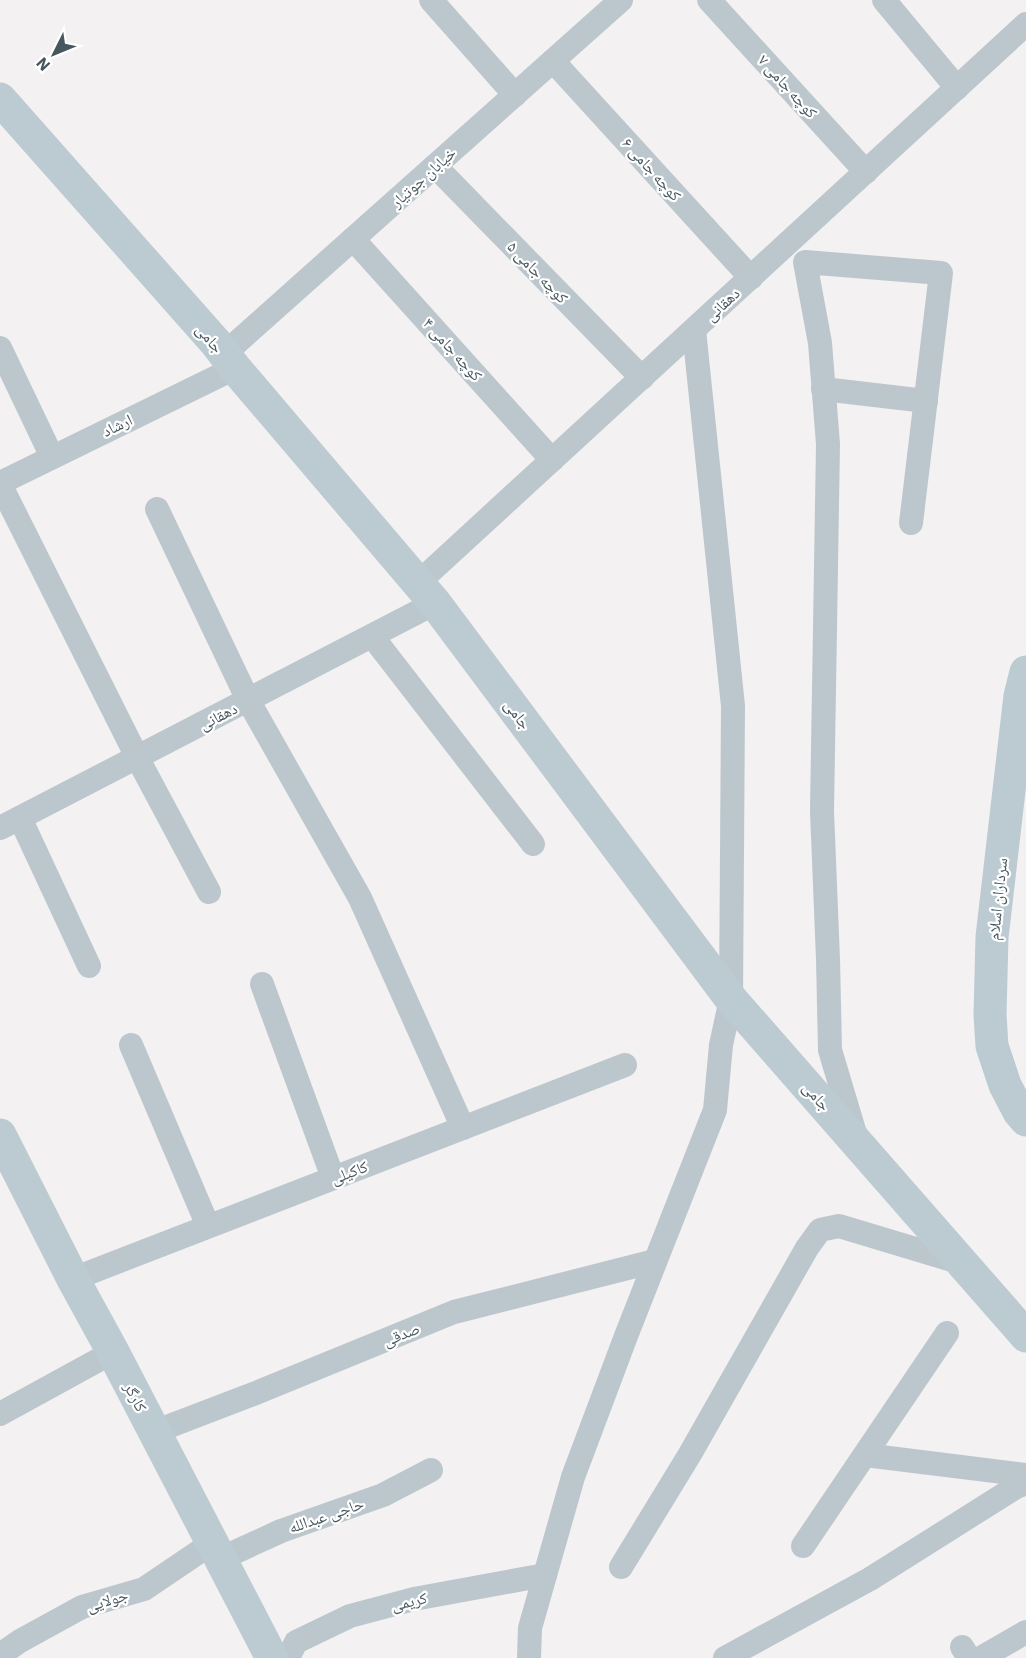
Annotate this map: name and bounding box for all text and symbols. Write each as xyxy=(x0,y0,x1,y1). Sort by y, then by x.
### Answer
north arrow xyxy=(24,24,84,84)
street label: کوچه جامی ۷ xyxy=(753,50,822,123)
text: N xyxy=(32,53,54,75)
street label: کوچه جامی ۶ xyxy=(617,133,686,206)
street label: خیابان جوتیار xyxy=(386,143,460,213)
street label: کوچه جامی ۵ xyxy=(503,237,573,308)
street label: دهقانی xyxy=(700,283,744,326)
street label: کوچه جامی ۴ xyxy=(418,313,487,386)
street label: جامی xyxy=(191,319,228,358)
street label: ارشاد xyxy=(99,409,135,441)
street label: جامی xyxy=(499,695,536,734)
street label: دهقانی xyxy=(195,698,241,735)
street label: سرداران اسلام xyxy=(983,857,1012,941)
street label: جامی xyxy=(798,1077,835,1115)
street label: کاکیلی xyxy=(328,1156,371,1189)
street label: صدقی xyxy=(380,1318,423,1351)
street label: کارگر xyxy=(120,1378,152,1415)
street label: حاجی عبدالله xyxy=(286,1493,366,1538)
street label: جولایی xyxy=(84,1584,131,1617)
street label: کریمی xyxy=(389,1587,429,1616)

